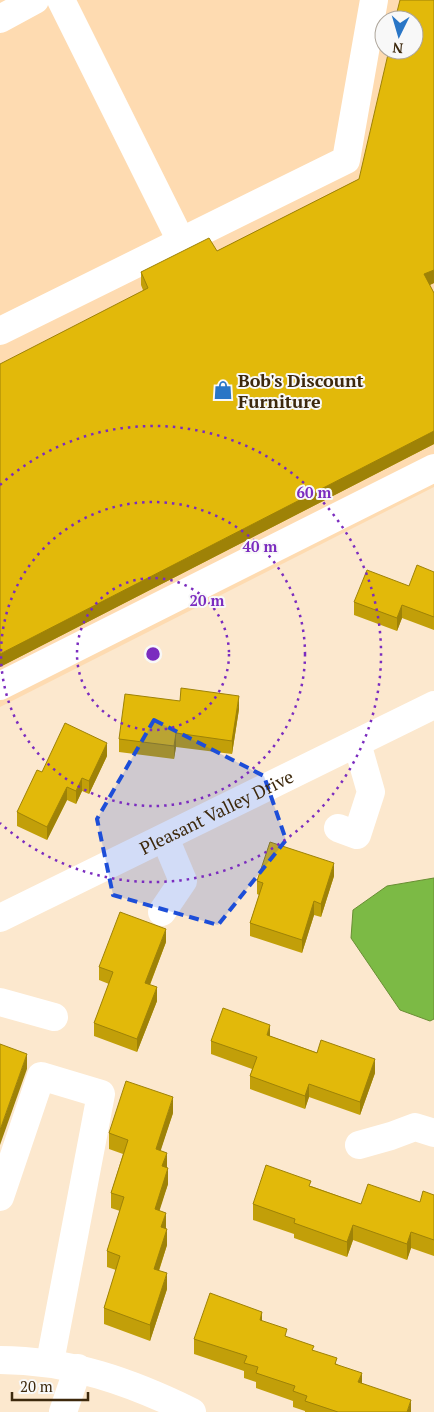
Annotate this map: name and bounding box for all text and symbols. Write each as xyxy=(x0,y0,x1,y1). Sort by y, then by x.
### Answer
north arrow xyxy=(374,10,424,60)
text: N xyxy=(391,38,404,58)
place label: Bob's Discount Furniture xyxy=(238,368,364,413)
shop icon: Bob's Discount Furniture xyxy=(212,379,234,401)
text: 60 m xyxy=(297,482,332,502)
text: 40 m xyxy=(243,536,278,556)
text: 20 m xyxy=(190,590,225,610)
centre of rings xyxy=(144,645,162,663)
street label: Pleasant Valley Drive xyxy=(135,764,297,860)
scale bar xyxy=(12,1370,89,1402)
text: 20 m xyxy=(20,1376,53,1396)

